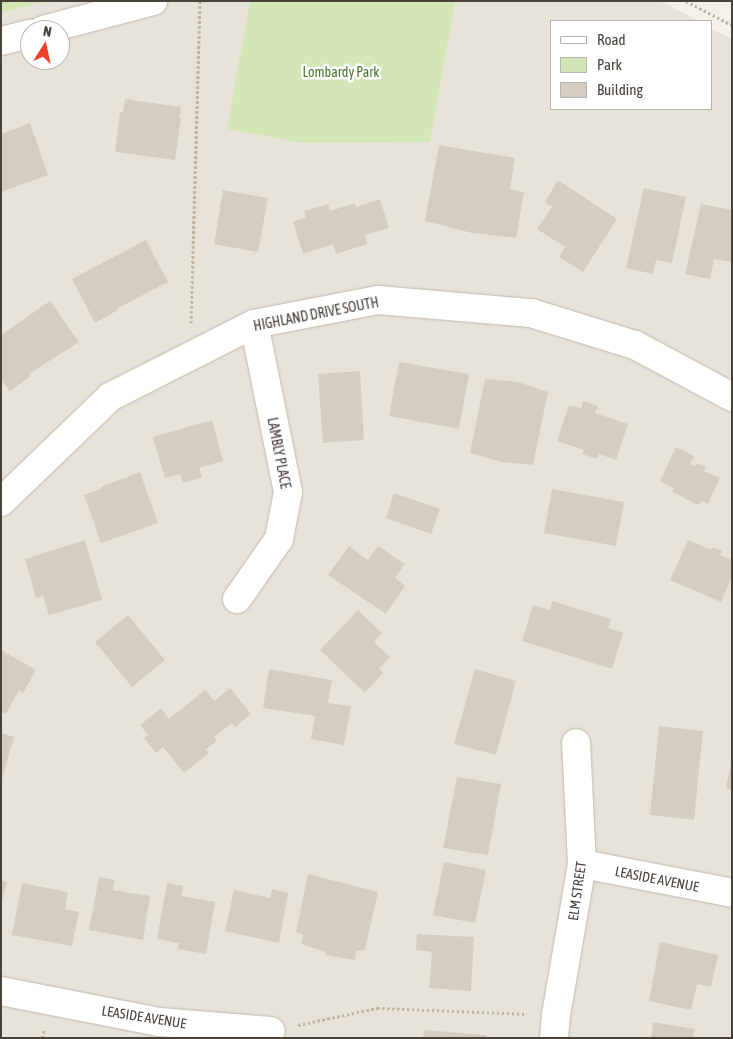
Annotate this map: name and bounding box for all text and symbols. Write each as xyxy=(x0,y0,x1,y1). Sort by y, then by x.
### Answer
north arrow xyxy=(20,20,70,70)
legend xyxy=(550,20,713,110)
text: N xyxy=(42,23,53,40)
text: Road xyxy=(597,31,626,48)
text: Park xyxy=(597,56,622,73)
park label: Lombardy Park xyxy=(302,64,380,80)
text: Building xyxy=(597,81,643,98)
street label: HIGHLAND DRIVE SOUTH xyxy=(252,294,380,334)
street label: LAMBLY PLACE xyxy=(264,416,294,490)
street label: ELM STREET xyxy=(565,860,589,922)
street label: LEASIDE AVENUE xyxy=(614,863,700,895)
street label: LEASIDE AVENUE xyxy=(101,1002,187,1032)

